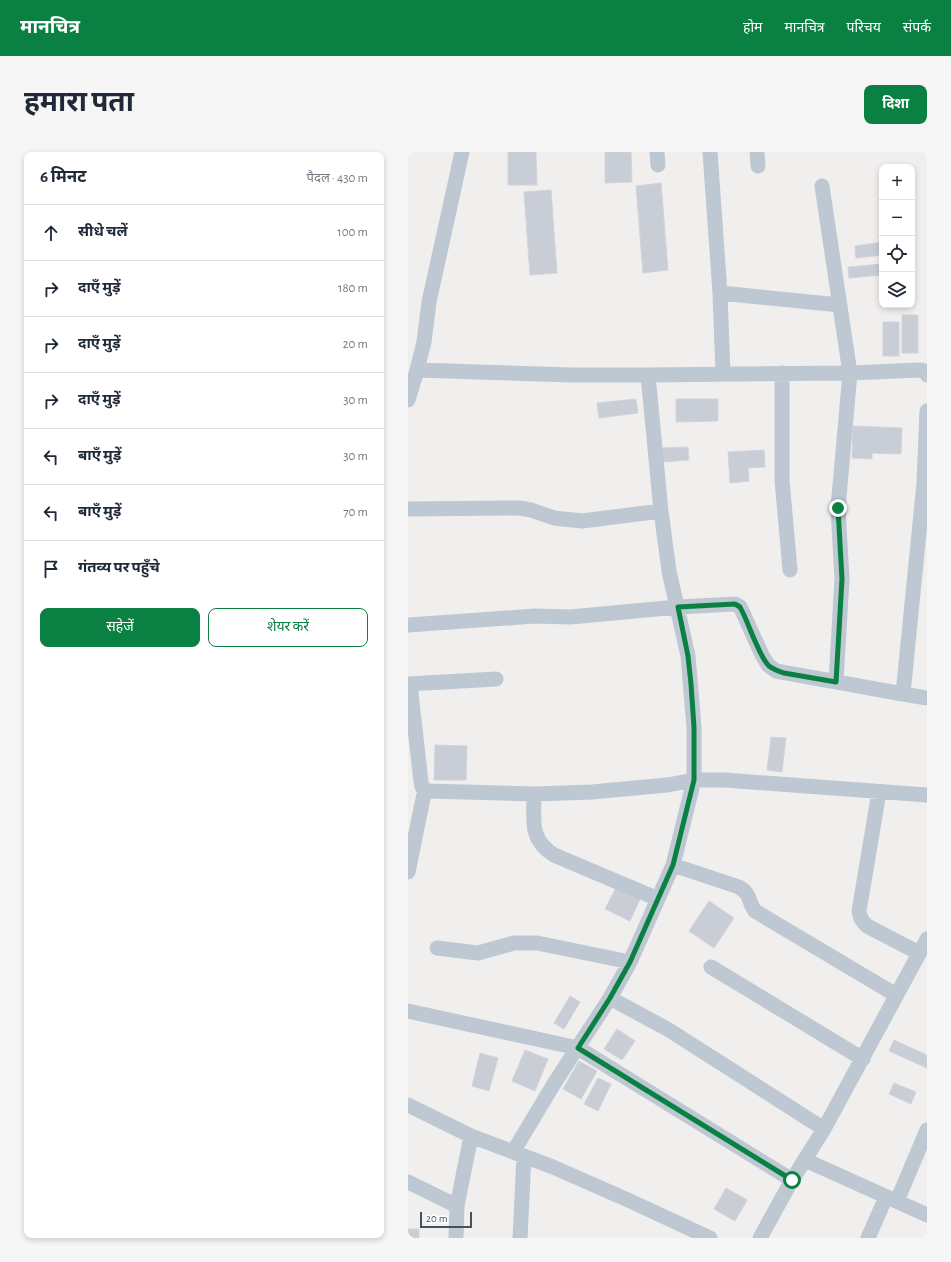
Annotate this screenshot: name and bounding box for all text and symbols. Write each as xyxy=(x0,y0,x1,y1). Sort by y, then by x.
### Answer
text: मानचित्र xyxy=(20,18,80,37)
text: होम xyxy=(743,21,762,35)
text: मानचित्र xyxy=(784,21,825,35)
text: परिचय xyxy=(847,21,881,35)
text: संपर्क xyxy=(903,21,931,35)
button: दिशा xyxy=(864,85,927,124)
text: हमारा पता xyxy=(24,89,134,117)
map controls xyxy=(879,164,915,308)
button: + xyxy=(879,164,915,200)
text: 6 मिनट xyxy=(40,168,86,185)
text: पैदल · 430 m xyxy=(307,172,368,185)
button: − xyxy=(879,200,915,236)
icon: ahead xyxy=(40,222,62,244)
text: सीधे चलें xyxy=(78,224,128,239)
text: 100 m xyxy=(337,226,368,239)
button: locate xyxy=(879,236,915,272)
button: layers xyxy=(879,272,915,308)
icon: right xyxy=(40,278,62,300)
text: दाएँ मुड़ें xyxy=(78,280,121,295)
text: 180 m xyxy=(338,282,368,295)
icon: right xyxy=(40,334,62,356)
text: दाएँ मुड़ें xyxy=(78,336,121,351)
text: 20 m xyxy=(343,338,368,351)
icon: right xyxy=(40,390,62,412)
text: दाएँ मुड़ें xyxy=(78,392,121,407)
text: 30 m xyxy=(343,394,368,407)
icon: left xyxy=(40,446,62,468)
text: बाएँ मुड़ें xyxy=(78,448,121,463)
text: 30 m xyxy=(343,450,368,463)
route end xyxy=(829,499,847,517)
icon: left xyxy=(40,502,62,524)
text: बाएँ मुड़ें xyxy=(78,504,121,519)
text: 70 m xyxy=(343,506,368,519)
icon: arrive xyxy=(40,558,62,580)
text: गंतव्य पर पहुँचे xyxy=(78,560,160,575)
button: सहेजें xyxy=(40,608,200,647)
button: शेयर करें xyxy=(208,608,368,647)
route start xyxy=(783,1171,801,1189)
scale bar xyxy=(420,1210,472,1229)
text: 20 m xyxy=(426,1213,447,1224)

